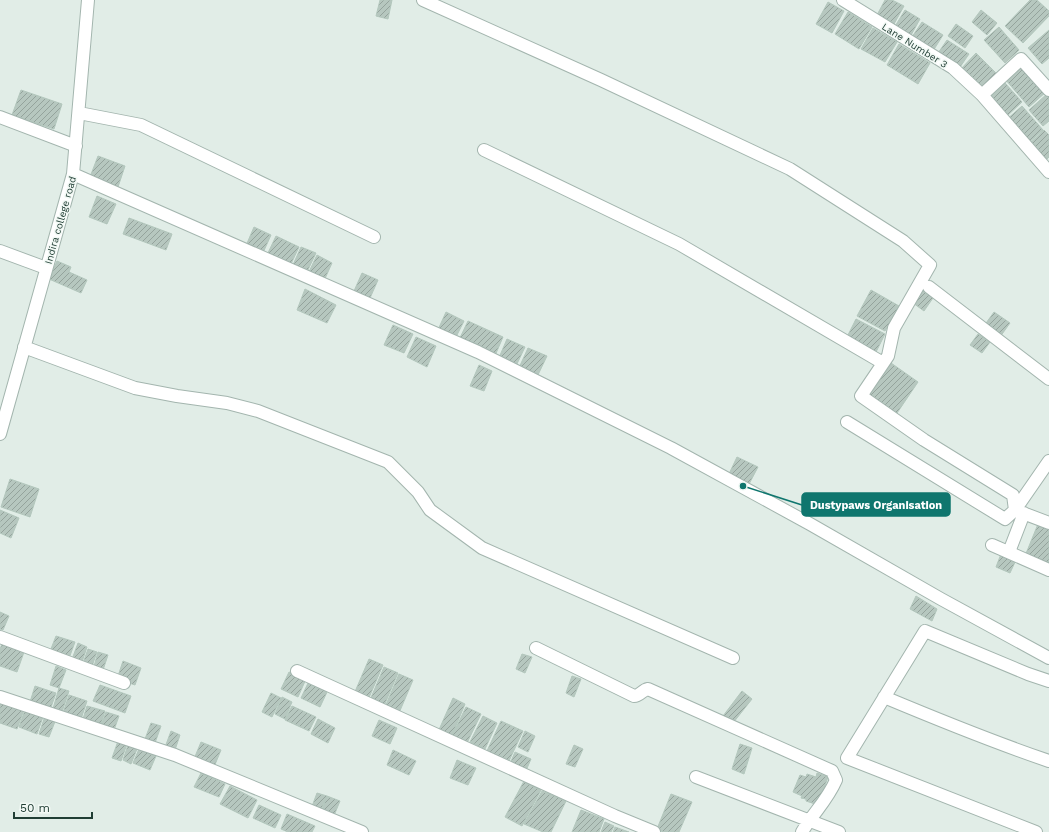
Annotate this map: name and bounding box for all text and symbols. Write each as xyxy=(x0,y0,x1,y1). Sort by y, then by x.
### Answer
street label: Lane Number 3 xyxy=(880,21,950,70)
street label: Indira college road xyxy=(43,175,78,265)
callout: Dustypaws Organisation xyxy=(802,493,950,516)
text: Dustypaws Organisation xyxy=(810,499,942,512)
scale bar xyxy=(14,794,92,820)
text: 50 m xyxy=(20,801,50,815)

